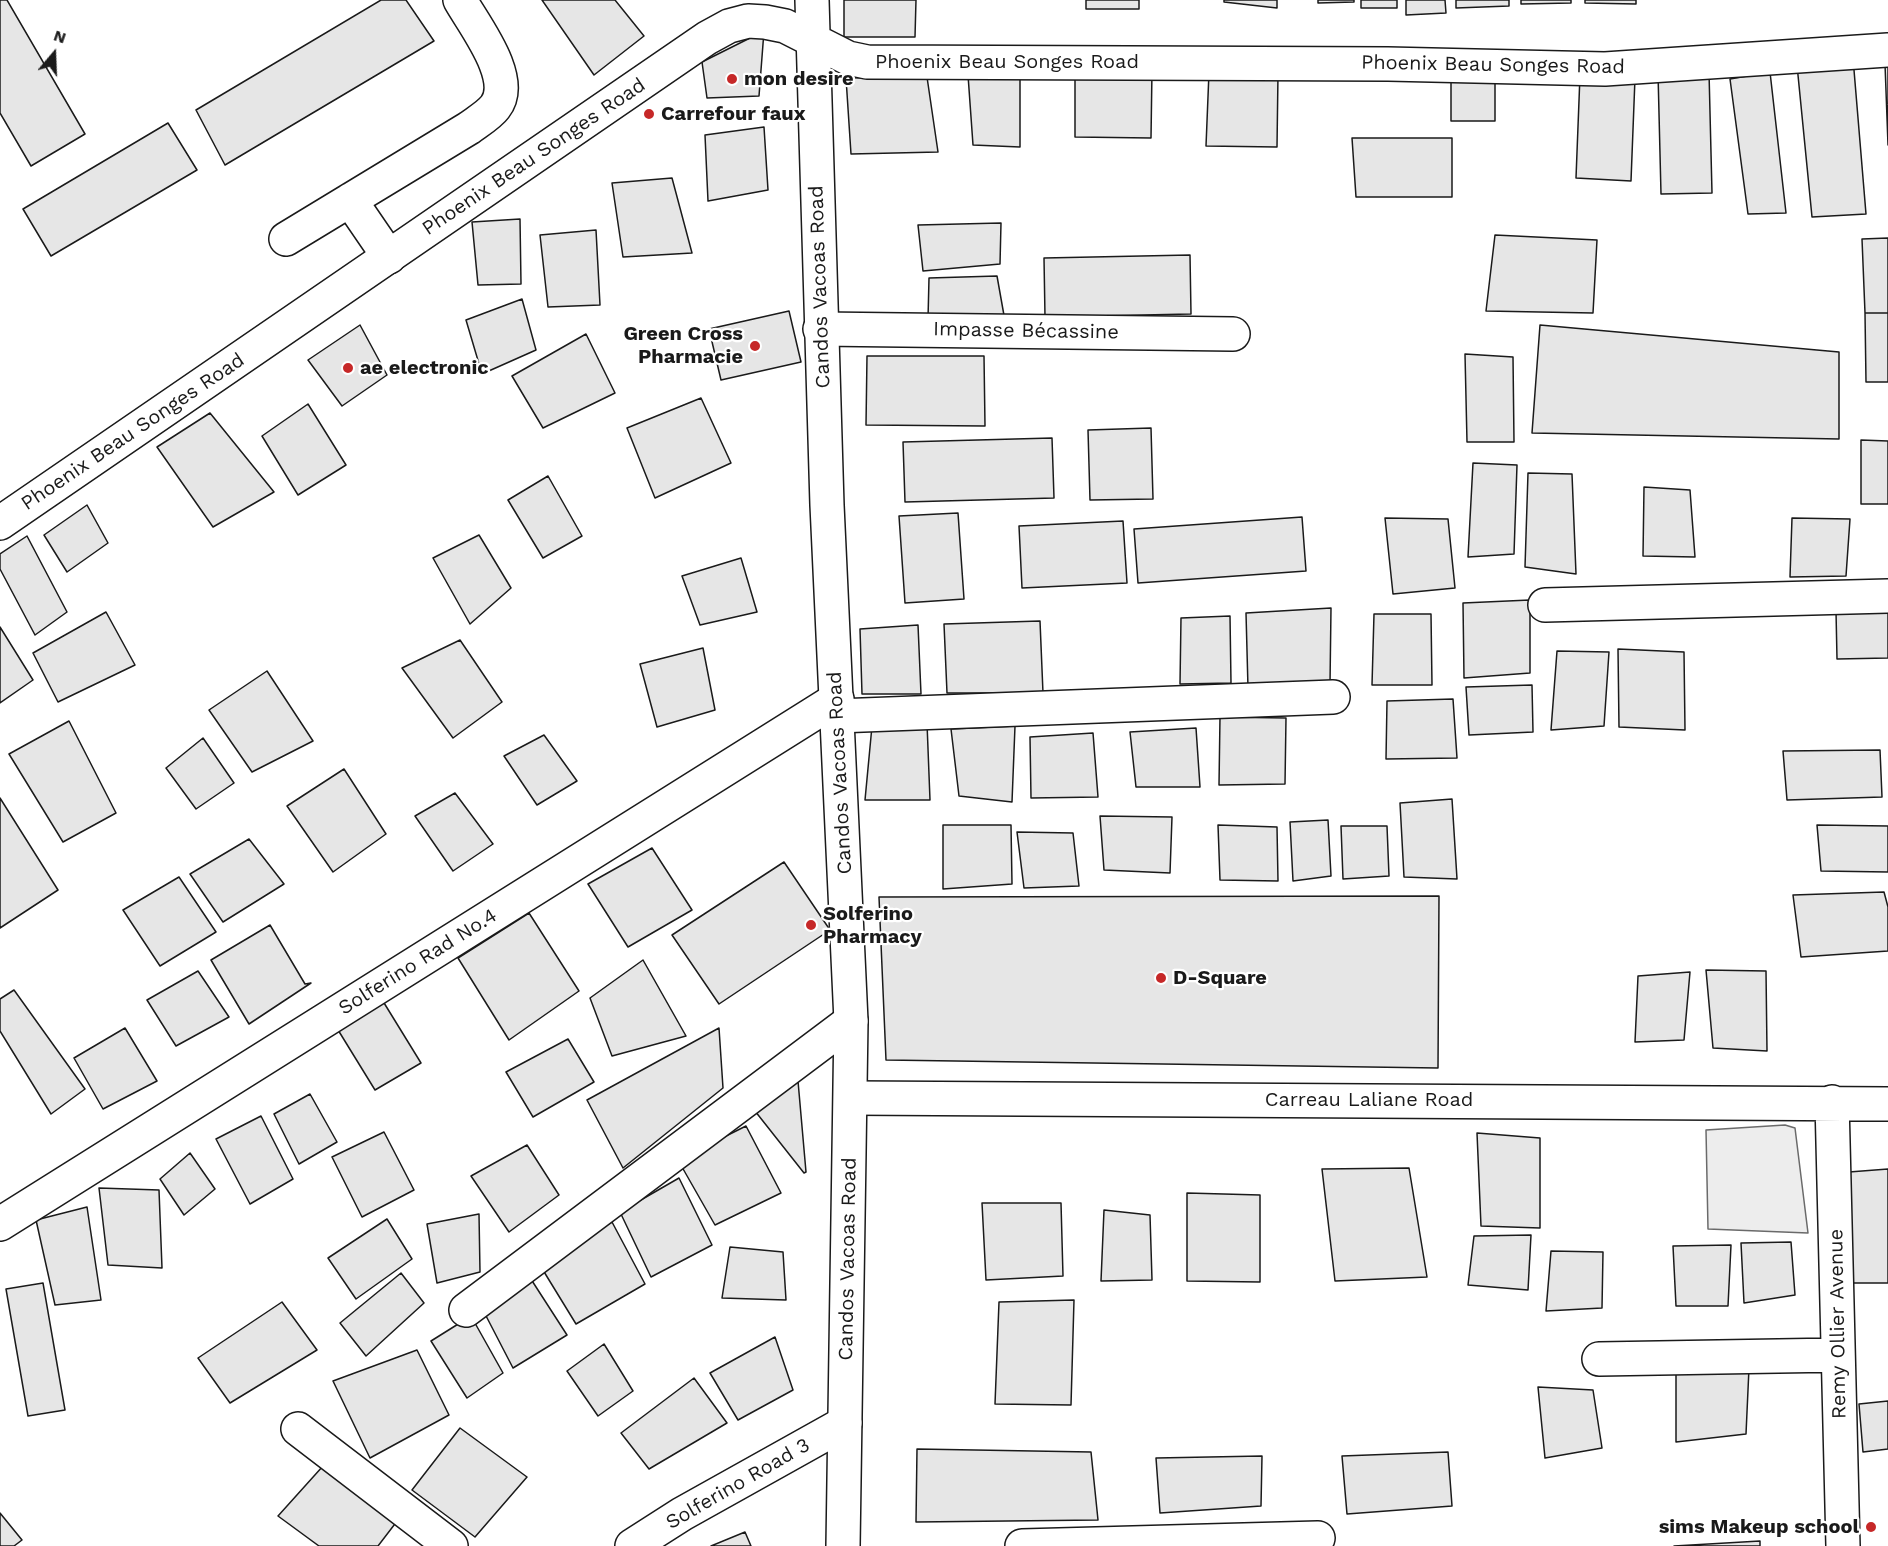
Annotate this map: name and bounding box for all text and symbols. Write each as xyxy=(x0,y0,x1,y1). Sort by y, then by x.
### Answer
north arrow xyxy=(24,24,84,84)
text: N xyxy=(51,26,69,47)
street label: Phoenix Beau Songes Road xyxy=(875,50,1139,74)
street label: Phoenix Beau Songes Road xyxy=(1361,51,1625,79)
place label: mon desire xyxy=(744,67,854,91)
marker: mon desire xyxy=(725,72,739,86)
street label: Phoenix Beau Songes Road xyxy=(418,73,650,241)
place label: Carrefour faux xyxy=(661,102,805,126)
marker: Carrefour faux xyxy=(642,107,656,121)
street label: Candos Vacoas Road xyxy=(804,185,836,389)
street label: Impasse Bécassine xyxy=(933,317,1119,345)
place label: Green Cross Pharmacie xyxy=(623,322,743,369)
marker: Green Cross Pharmacie xyxy=(748,339,762,353)
street label: Phoenix Beau Songes Road xyxy=(17,348,249,516)
place label: ae electronic xyxy=(360,356,489,380)
marker: ae electronic xyxy=(341,361,355,375)
street label: Candos Vacoas Road xyxy=(823,671,857,875)
place label: Solferino Pharmacy xyxy=(823,902,922,949)
street label: Solferino Rad No.4 xyxy=(334,904,502,1020)
marker: Solferino Pharmacy xyxy=(804,918,818,932)
place label: D-Square xyxy=(1173,966,1267,990)
marker: D-Square xyxy=(1154,971,1168,985)
street label: Carreau Laliane Road xyxy=(1265,1088,1473,1112)
street label: Candos Vacoas Road xyxy=(834,1157,862,1361)
street label: Remy Ollier Avenue xyxy=(1824,1229,1852,1419)
street label: Solferino Road 3 xyxy=(662,1433,814,1535)
place label: sims Makeup school xyxy=(1659,1515,1859,1539)
marker: sims Makeup school xyxy=(1864,1520,1878,1534)

